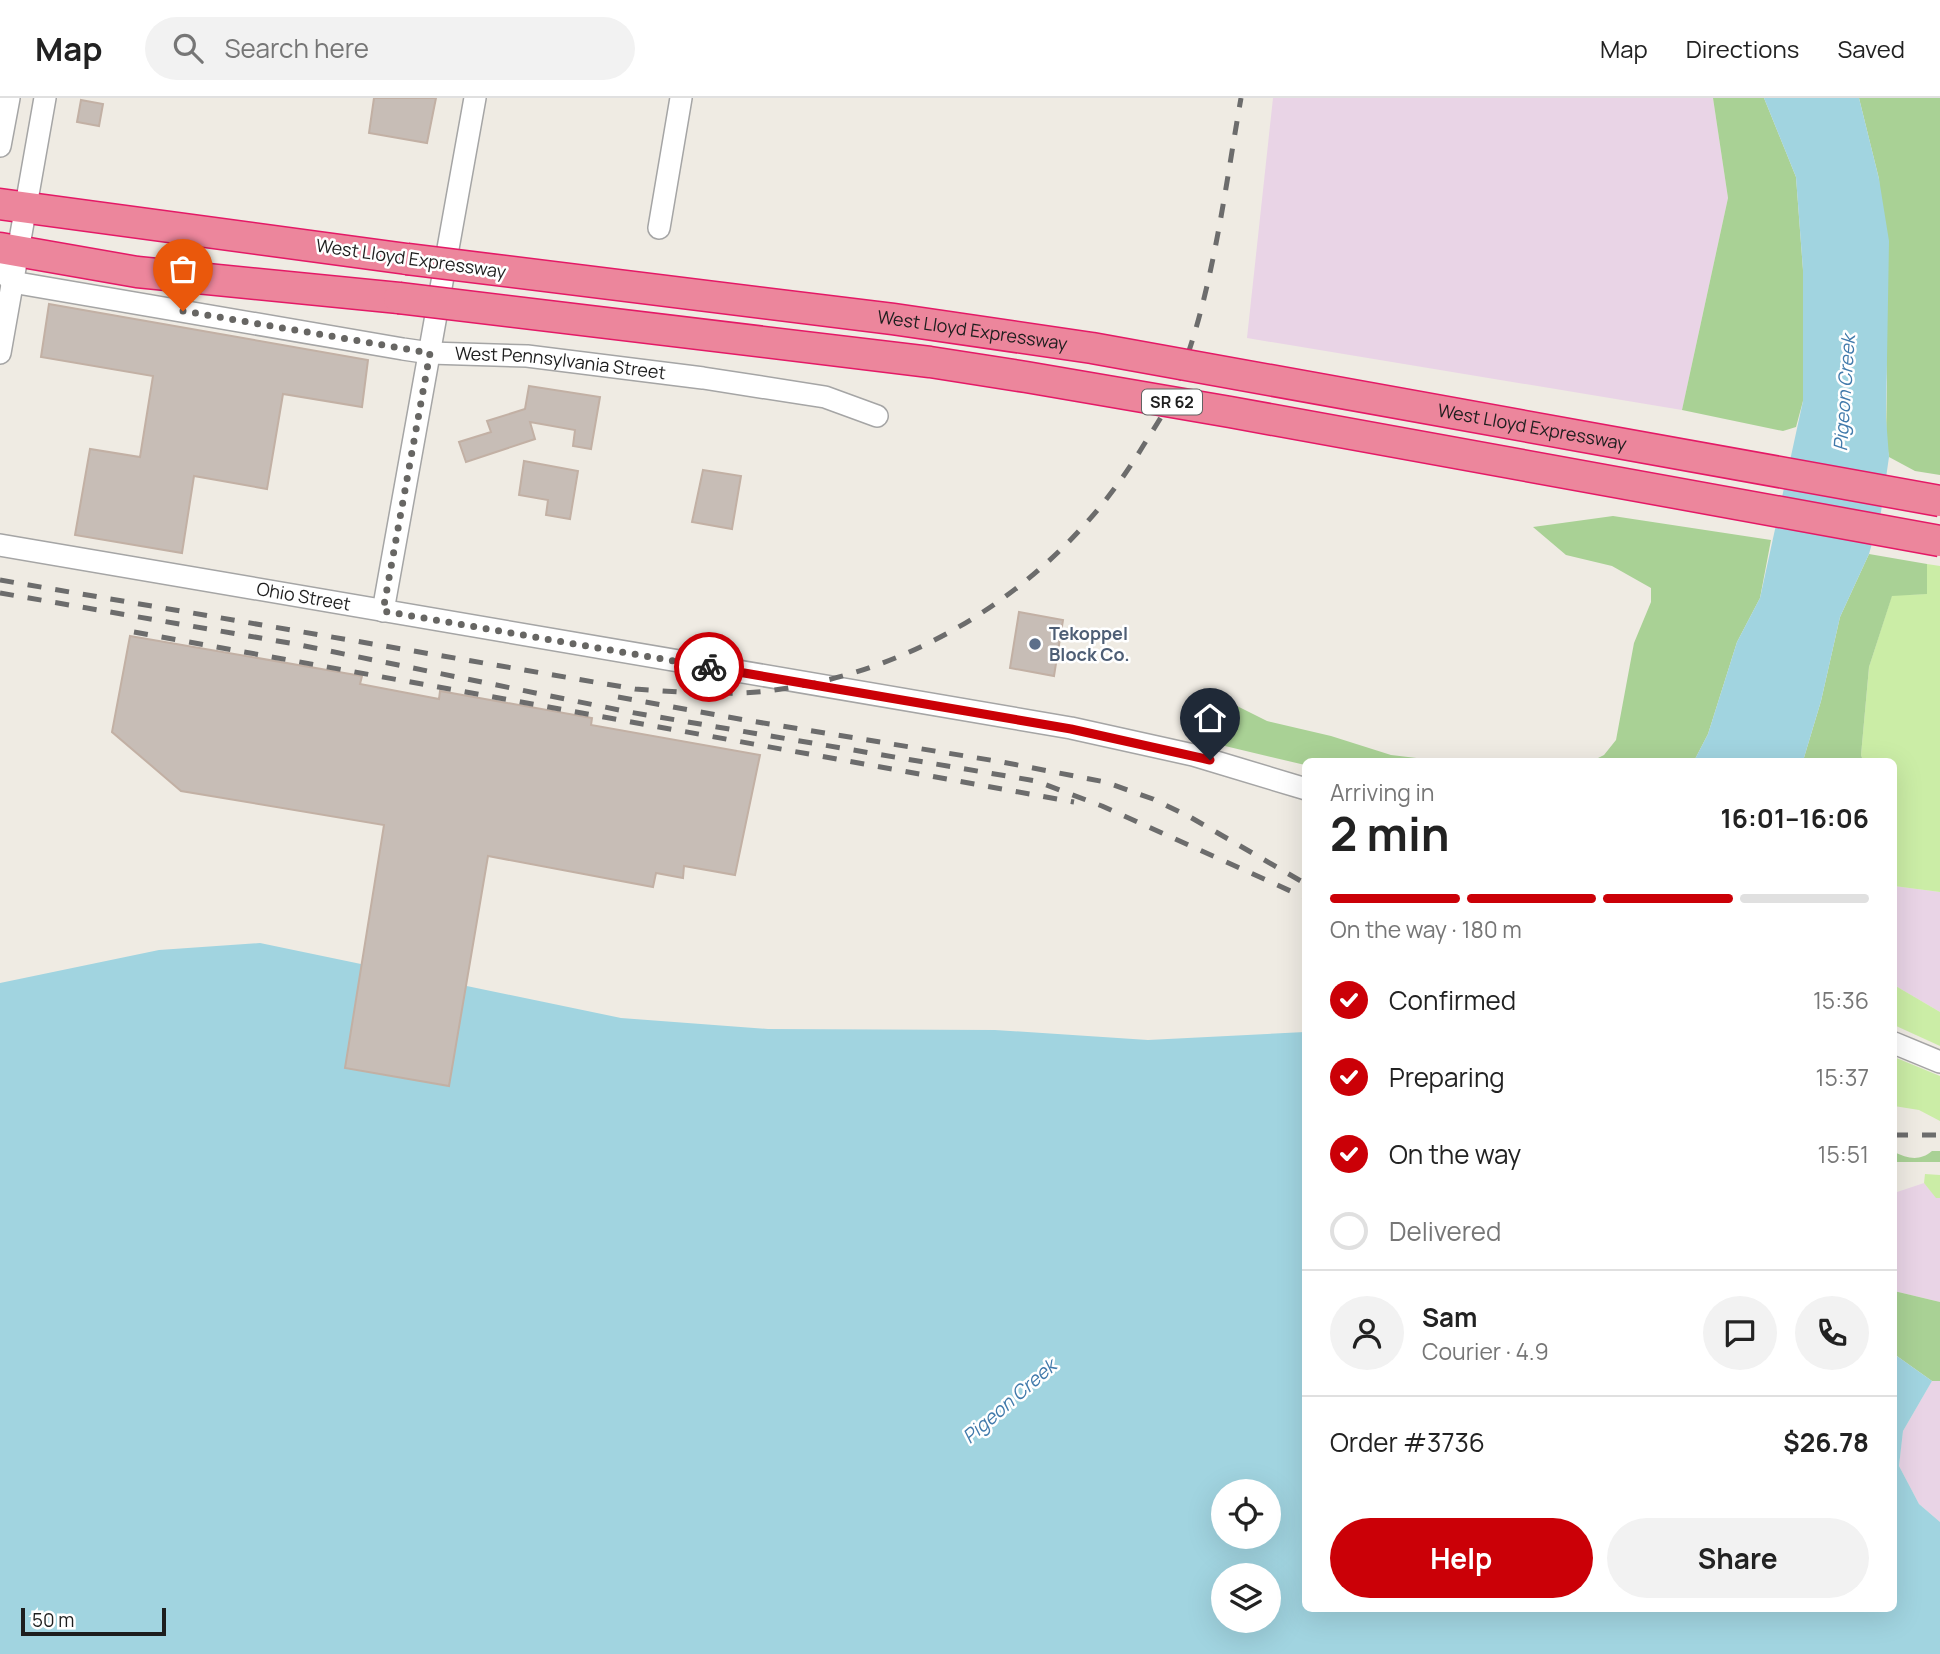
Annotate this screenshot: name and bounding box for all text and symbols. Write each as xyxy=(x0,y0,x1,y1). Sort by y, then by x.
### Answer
search box xyxy=(145,17,635,80)
text: Map xyxy=(35,26,103,71)
icon: search xyxy=(169,29,207,67)
text: Search here xyxy=(225,30,369,66)
text: Map xyxy=(1600,32,1648,65)
text: Directions xyxy=(1686,32,1799,65)
text: Saved xyxy=(1837,32,1905,65)
street label: West Lloyd Expressway xyxy=(315,233,508,283)
pin xyxy=(153,239,213,311)
icon: bag xyxy=(164,250,202,288)
street label: West Lloyd Expressway xyxy=(876,304,1070,355)
water label: Pigeon Creek xyxy=(1827,331,1861,452)
street label: West Pennsylvania Street xyxy=(454,341,667,384)
road number: SR 62 xyxy=(1142,390,1202,414)
street label: West Lloyd Expressway xyxy=(1436,398,1629,455)
street label: Ohio Street xyxy=(255,576,353,616)
place label: Tekoppel Block Co. xyxy=(1049,621,1130,666)
courier xyxy=(674,632,744,702)
marker: Tekoppel Block Co. xyxy=(1027,636,1043,652)
icon: bike xyxy=(690,648,728,686)
pin xyxy=(1180,688,1240,760)
icon: home xyxy=(1191,699,1229,737)
text: Arriving in xyxy=(1330,776,1435,808)
text: 16:01–16:06 xyxy=(1720,800,1869,836)
text: 2 min xyxy=(1330,802,1450,865)
text: On the way · 180 m xyxy=(1330,913,1522,945)
icon: check xyxy=(1330,981,1368,1019)
text: Confirmed xyxy=(1389,982,1516,1018)
text: 15:36 xyxy=(1813,984,1869,1016)
icon: check xyxy=(1330,1058,1368,1096)
text: Preparing xyxy=(1389,1059,1505,1095)
text: 15:37 xyxy=(1816,1061,1869,1093)
icon: check xyxy=(1330,1135,1368,1173)
text: On the way xyxy=(1389,1136,1521,1172)
text: 15:51 xyxy=(1818,1138,1869,1170)
text: Delivered xyxy=(1389,1213,1501,1249)
button: person xyxy=(1330,1296,1404,1370)
button: chat xyxy=(1703,1296,1777,1370)
button: phone xyxy=(1795,1296,1869,1370)
text: Sam xyxy=(1422,1299,1477,1335)
text: Courier · 4.9 xyxy=(1422,1335,1549,1367)
water label: Pigeon Creek xyxy=(957,1351,1063,1449)
text: Order #3736 xyxy=(1330,1424,1485,1460)
text: $26.78 xyxy=(1783,1424,1869,1460)
map controls xyxy=(1211,1479,1281,1633)
button: locate xyxy=(1211,1479,1281,1549)
button: Help xyxy=(1330,1518,1593,1598)
button: Share xyxy=(1607,1518,1869,1598)
button: layers xyxy=(1211,1563,1281,1633)
scale bar xyxy=(21,1605,166,1637)
text: 50 m xyxy=(32,1607,74,1633)

